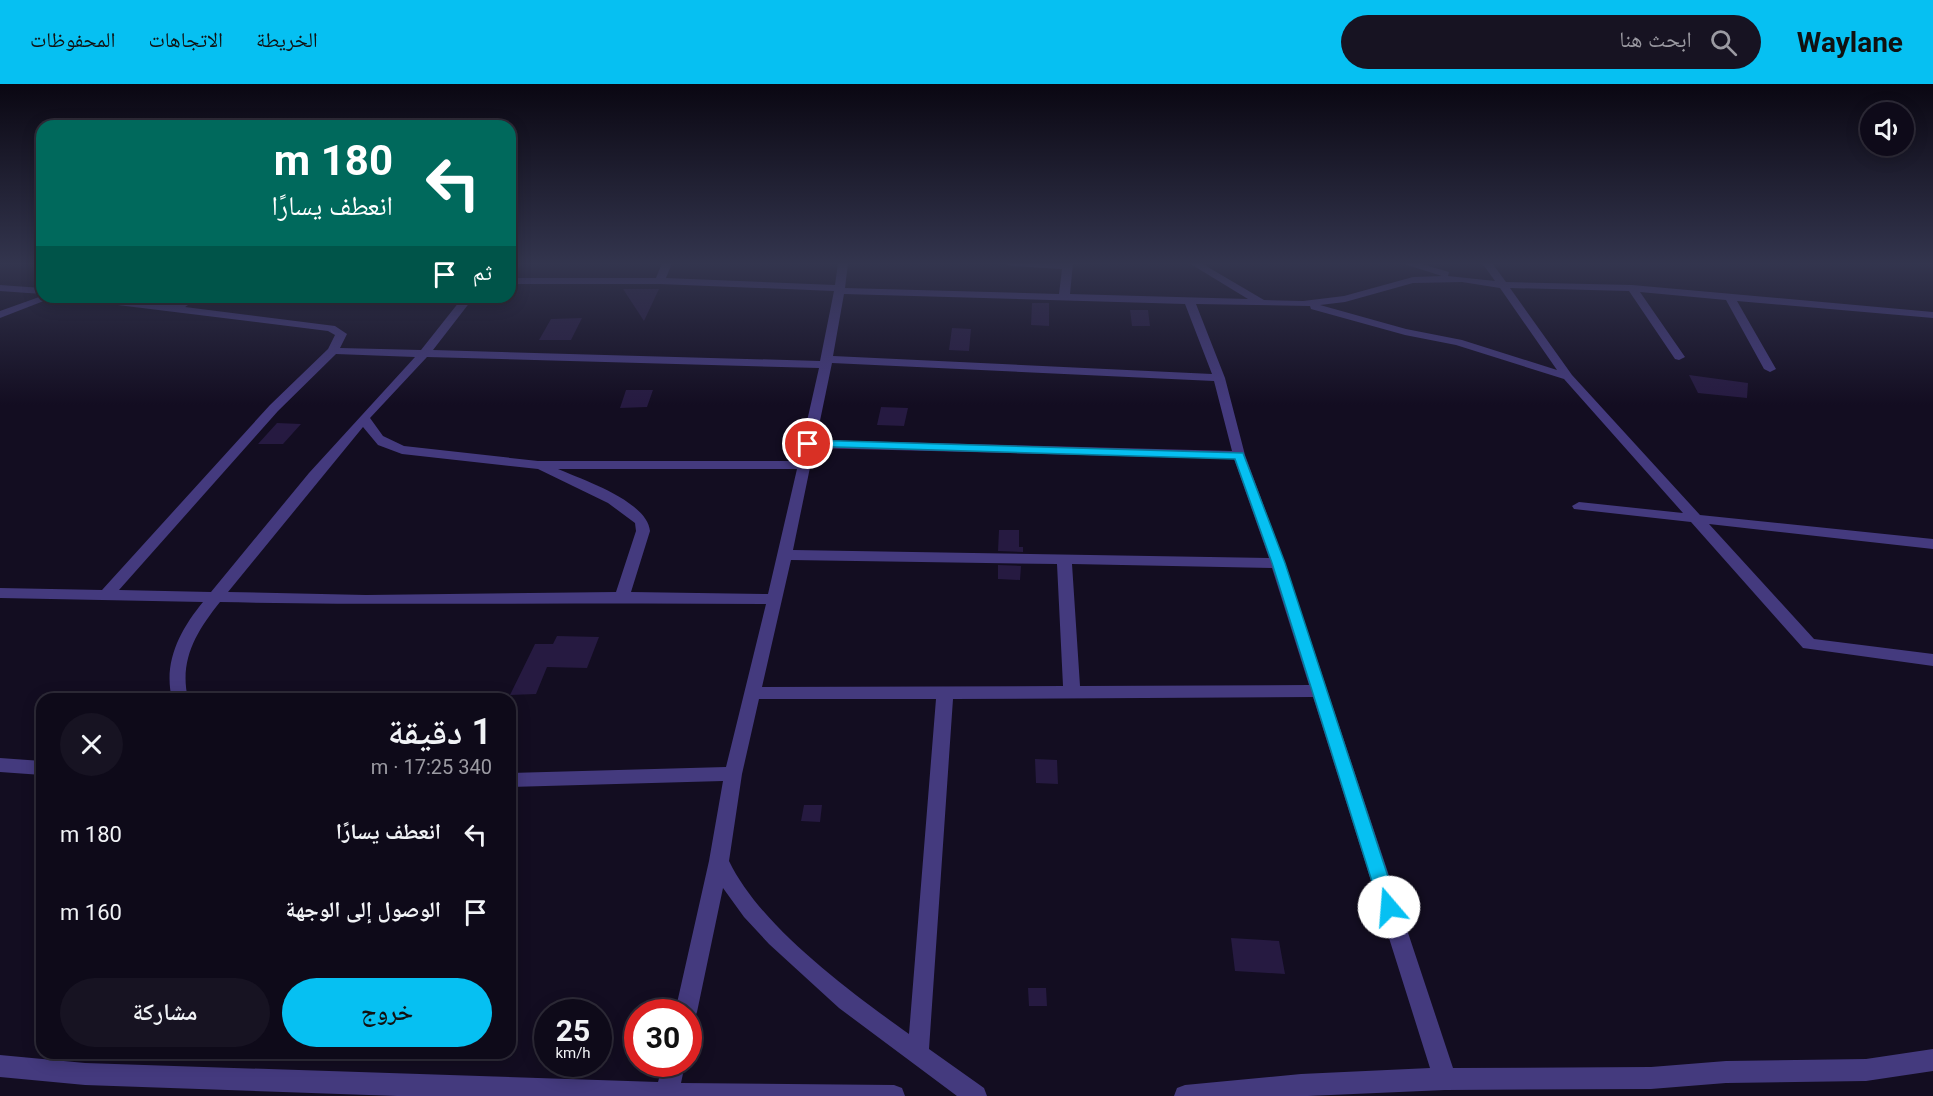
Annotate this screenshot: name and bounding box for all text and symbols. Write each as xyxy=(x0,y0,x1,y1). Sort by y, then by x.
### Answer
search box xyxy=(1341,15,1761,69)
icon: search xyxy=(1707,26,1740,59)
text: Waylane xyxy=(1797,26,1903,59)
text: ابحث هنا xyxy=(1619,27,1692,52)
text: المحفوظات xyxy=(30,28,115,52)
text: الاتجاهات xyxy=(148,28,223,52)
text: الخريطة xyxy=(256,28,318,52)
map controls xyxy=(1860,102,1914,156)
button: sound xyxy=(1860,102,1914,156)
text: 180 m xyxy=(274,136,393,185)
icon: left xyxy=(414,144,492,222)
text: انعطف يسارًا xyxy=(271,190,393,222)
icon: arrive xyxy=(428,258,461,291)
text: ثم xyxy=(473,260,492,285)
pin xyxy=(782,418,833,469)
icon: arrive xyxy=(791,427,824,460)
text: 1 دقيقة xyxy=(388,711,492,753)
button: close xyxy=(60,713,123,776)
text: 340 m · 17:25 xyxy=(371,755,492,779)
icon: left xyxy=(459,818,492,851)
text: انعطف يسارًا xyxy=(336,819,441,844)
text: 180 m xyxy=(60,822,122,847)
position arrow xyxy=(1357,875,1421,939)
icon: arrive xyxy=(459,896,492,929)
text: الوصول إلى الوجهة xyxy=(285,897,441,922)
text: 160 m xyxy=(60,900,122,925)
button: مشاركة xyxy=(60,978,270,1047)
button: خروج xyxy=(282,978,492,1047)
speed limit sign: 30 xyxy=(624,999,702,1077)
text: 25 xyxy=(556,1013,590,1048)
text: km/h xyxy=(555,1044,591,1062)

